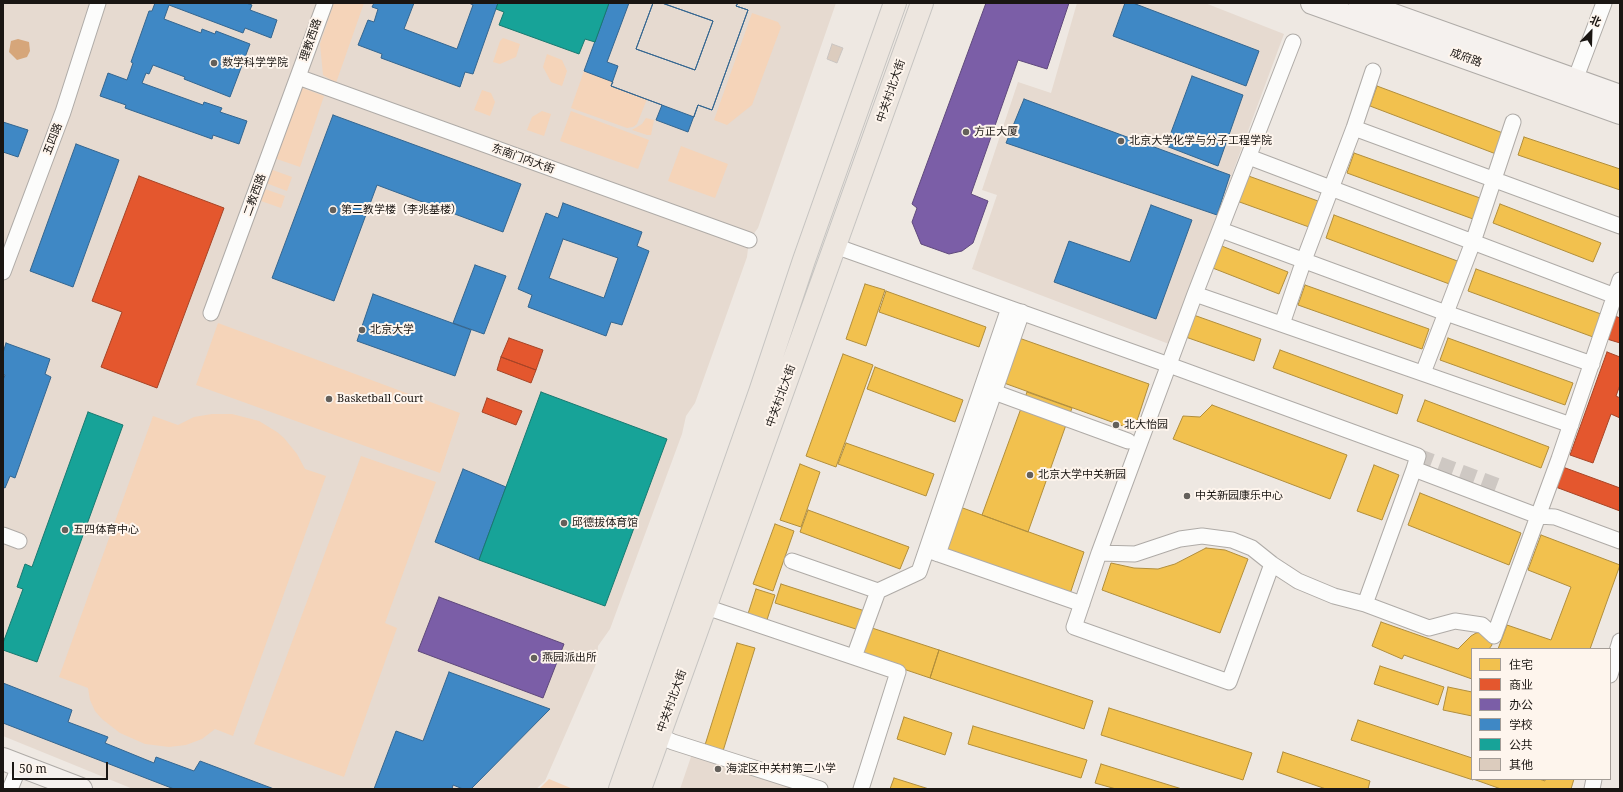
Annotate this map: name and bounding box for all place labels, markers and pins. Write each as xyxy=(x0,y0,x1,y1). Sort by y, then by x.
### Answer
place label: 数学科学学院 xyxy=(222,56,288,70)
marker: 数学科学学院 xyxy=(209,58,219,68)
place label: 方正大厦 xyxy=(974,125,1018,139)
marker: 方正大厦 xyxy=(961,127,971,137)
place label: 北京大学化学与分子工程学院 xyxy=(1129,134,1272,148)
marker: 北京大学化学与分子工程学院 xyxy=(1116,136,1126,146)
place label: 第二教学楼（李兆基楼） xyxy=(341,203,462,217)
marker: 第二教学楼（李兆基楼） xyxy=(328,205,338,215)
place label: 北京大学 xyxy=(370,323,414,337)
marker: 北京大学 xyxy=(357,325,367,335)
place label: Basketball Court xyxy=(337,392,423,406)
marker: Basketball Court xyxy=(324,394,334,404)
place label: 北大怡园 xyxy=(1124,418,1168,432)
marker: 北大怡园 xyxy=(1111,420,1121,430)
place label: 北京大学中关新园 xyxy=(1038,468,1126,482)
marker: 北京大学中关新园 xyxy=(1025,470,1035,480)
place label: 中关新园康乐中心 xyxy=(1195,489,1283,503)
marker: 中关新园康乐中心 xyxy=(1182,491,1192,501)
place label: 邱德拔体育馆 xyxy=(572,516,638,530)
marker: 邱德拔体育馆 xyxy=(559,518,569,528)
place label: 五四体育中心 xyxy=(73,523,139,537)
marker: 五四体育中心 xyxy=(60,525,70,535)
place label: 燕园派出所 xyxy=(542,651,597,665)
marker: 燕园派出所 xyxy=(529,653,539,663)
place label: 海淀区中关村第二小学 xyxy=(726,762,836,776)
marker: 海淀区中关村第二小学 xyxy=(713,764,723,774)

